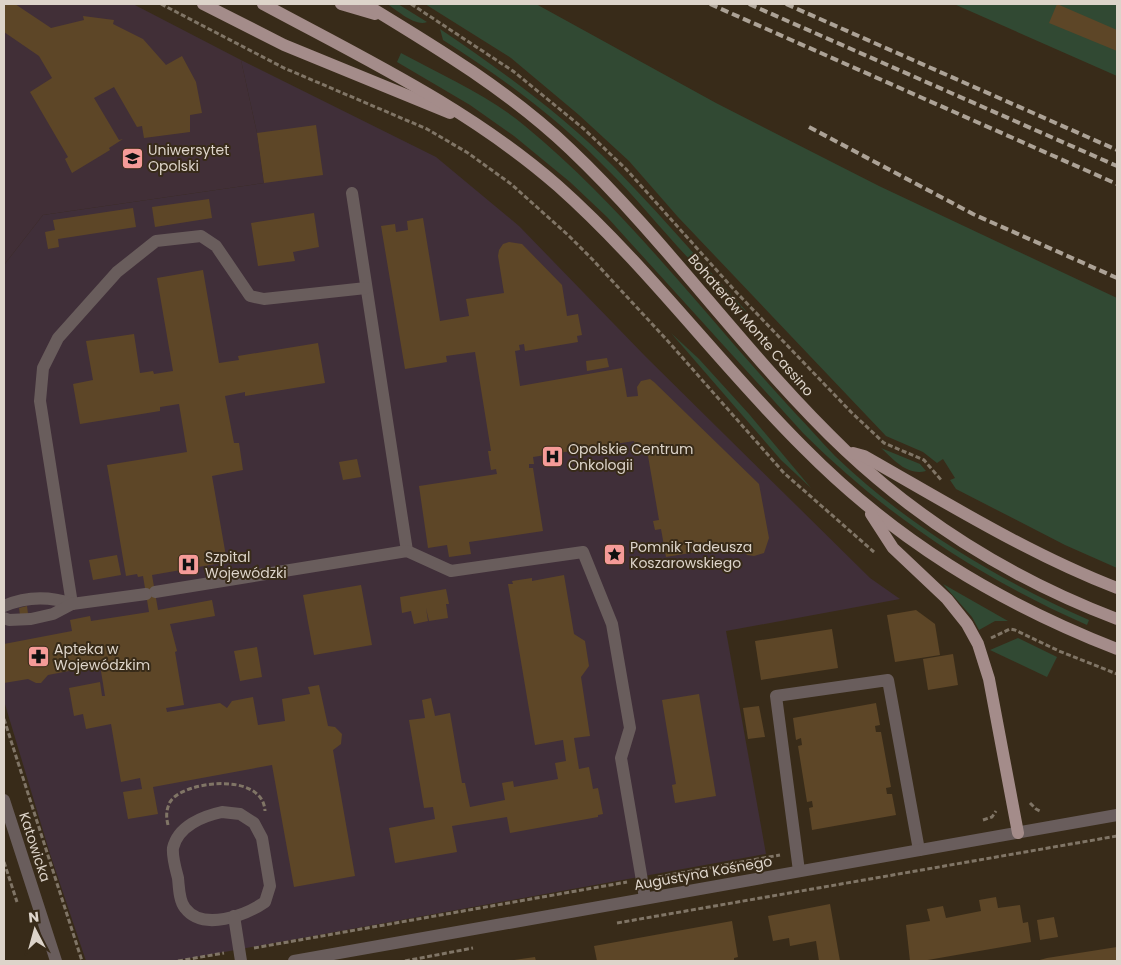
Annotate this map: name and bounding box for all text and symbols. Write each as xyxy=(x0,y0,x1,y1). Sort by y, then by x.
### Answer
place label: Uniwersytet Opolski xyxy=(148,140,229,176)
school or university icon: Uniwersytet Opolski xyxy=(120,146,144,170)
street label: Bohaterów Monte Cassino xyxy=(683,249,819,401)
place label: Opolskie Centrum Onkologii xyxy=(568,439,693,475)
hospital icon: Opolskie Centrum Onkologii xyxy=(540,445,564,469)
place label: Pomnik Tadeusza Koszarowskiego xyxy=(630,537,752,573)
place icon: Pomnik Tadeusza Koszarowskiego xyxy=(602,543,626,567)
place label: Szpital Wojewódzki xyxy=(205,547,287,583)
hospital icon: Szpital Wojewódzki xyxy=(177,553,201,577)
place label: Apteka w Wojewódzkim xyxy=(54,639,150,675)
pharmacy icon: Apteka w Wojewódzkim xyxy=(26,645,50,669)
street label: Katowicka xyxy=(14,810,56,884)
street label: Augustyna Kośnego xyxy=(632,851,774,895)
north arrow xyxy=(10,905,60,955)
text: N xyxy=(27,907,40,928)

